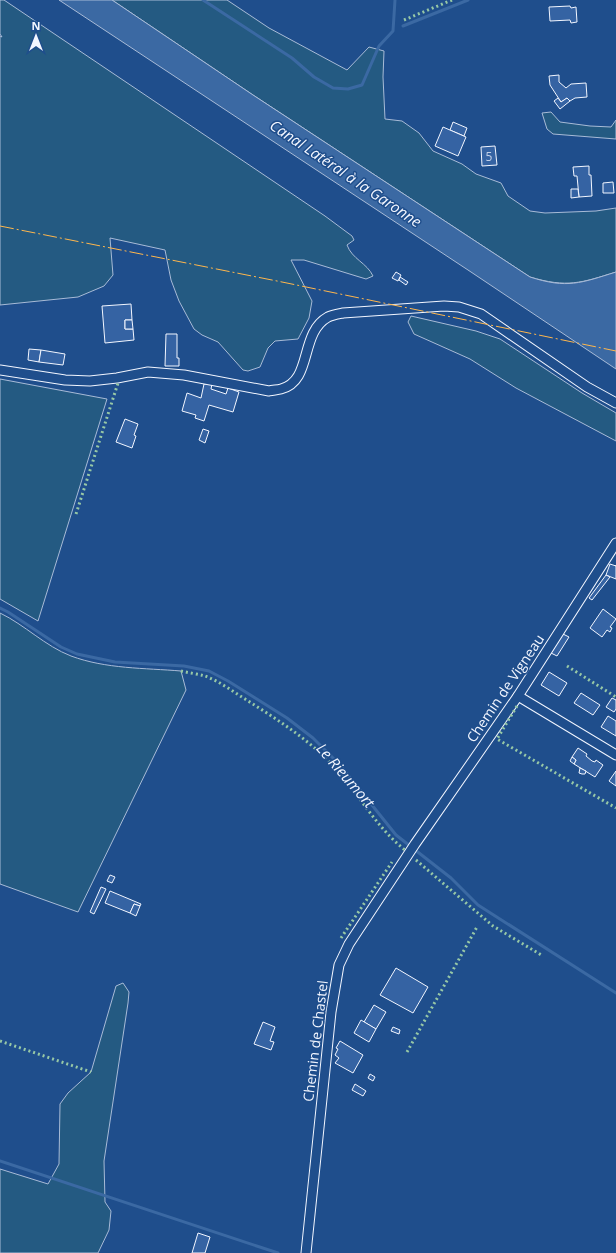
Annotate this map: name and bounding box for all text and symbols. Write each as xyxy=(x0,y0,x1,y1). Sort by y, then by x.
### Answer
north arrow xyxy=(16,16,56,56)
text: N xyxy=(32,18,40,33)
water label: Canal Latéral à la Garonne xyxy=(266,115,426,232)
house number: 5 xyxy=(486,148,493,165)
street label: Chemin de Vigneau xyxy=(462,630,548,746)
water label: Le Rieumort xyxy=(312,738,380,812)
street label: Chemin de Chastel xyxy=(298,979,332,1103)

